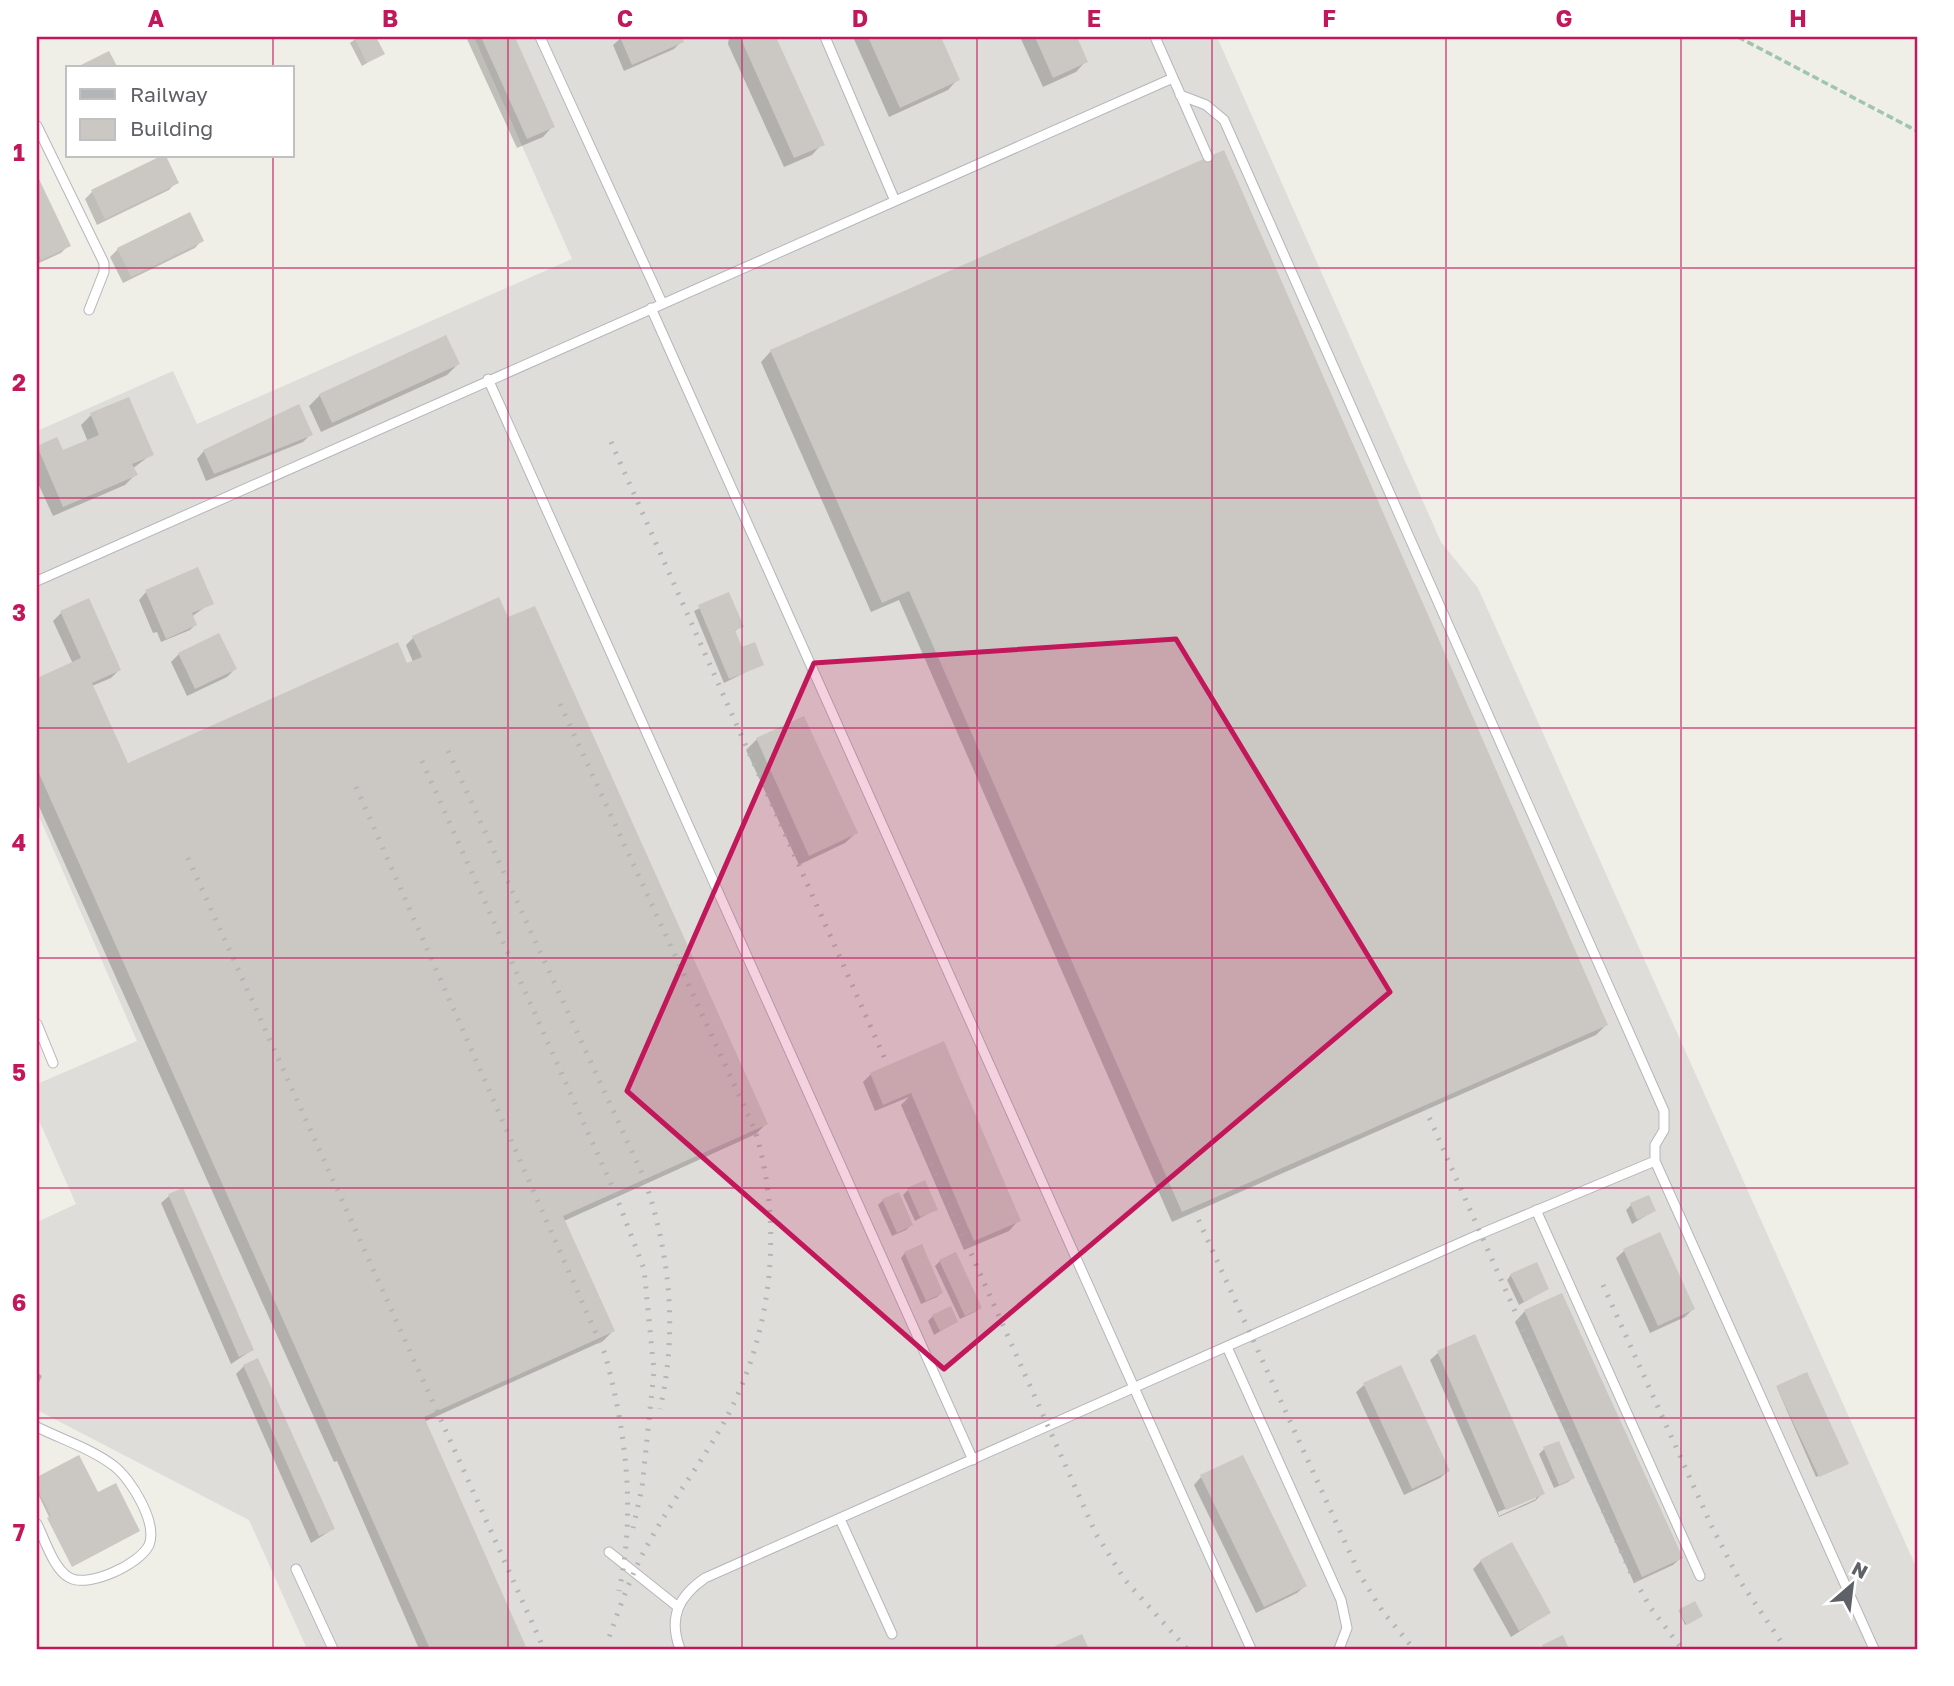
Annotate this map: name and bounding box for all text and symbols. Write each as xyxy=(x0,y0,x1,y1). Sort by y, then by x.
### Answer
text: A xyxy=(148,4,165,32)
text: B xyxy=(382,4,398,32)
text: C xyxy=(617,4,633,32)
text: D xyxy=(852,4,868,32)
text: E xyxy=(1087,4,1101,32)
text: F xyxy=(1322,4,1336,32)
text: G xyxy=(1556,4,1572,32)
text: H xyxy=(1789,4,1807,32)
legend xyxy=(66,66,294,158)
text: Railway xyxy=(130,81,208,107)
text: Building xyxy=(130,115,213,141)
text: 1 xyxy=(13,138,25,166)
text: 2 xyxy=(12,368,26,396)
text: 3 xyxy=(12,598,26,626)
text: 4 xyxy=(12,828,26,856)
text: 5 xyxy=(12,1058,26,1086)
text: 6 xyxy=(12,1288,26,1316)
text: 7 xyxy=(13,1518,25,1546)
north arrow xyxy=(1818,1550,1888,1620)
text: N xyxy=(1848,1556,1872,1583)

